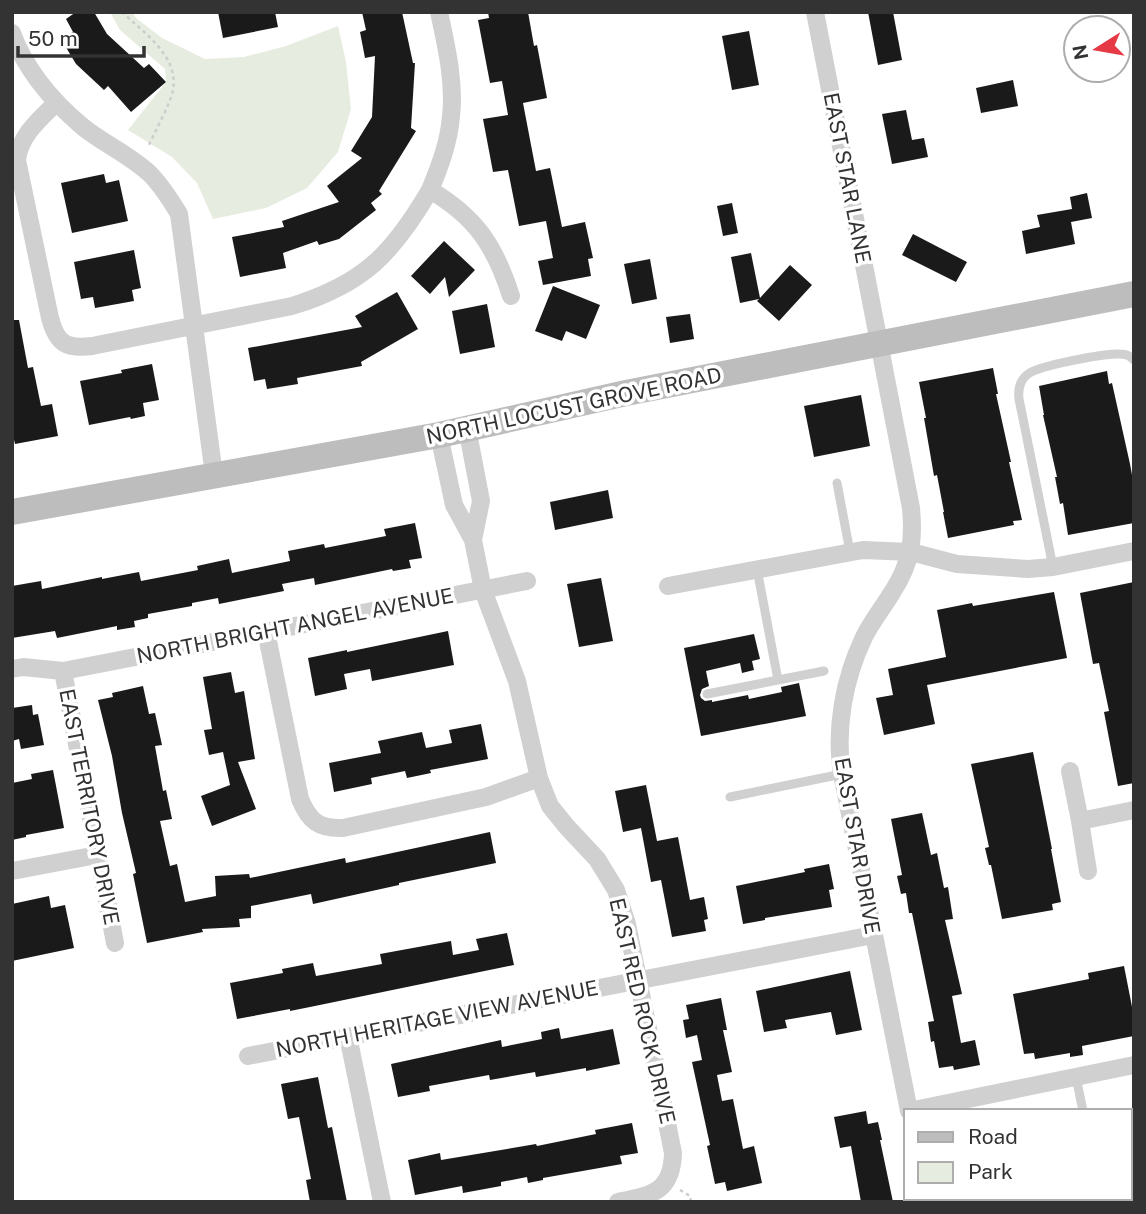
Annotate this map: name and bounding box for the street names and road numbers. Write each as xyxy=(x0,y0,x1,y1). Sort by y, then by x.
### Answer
street label: EAST STAR LANE xyxy=(819,90,876,265)
street label: NORTH LOCUST GROVE ROAD xyxy=(424,362,724,449)
street label: NORTH BRIGHT ANGEL AVENUE xyxy=(134,583,455,669)
street label: EAST TERRITORY DRIVE xyxy=(54,687,125,927)
street label: EAST STAR DRIVE xyxy=(830,755,885,936)
street label: EAST RED ROCK DRIVE xyxy=(604,896,681,1126)
street label: NORTH HERITAGE VIEW AVENUE xyxy=(274,975,600,1062)

